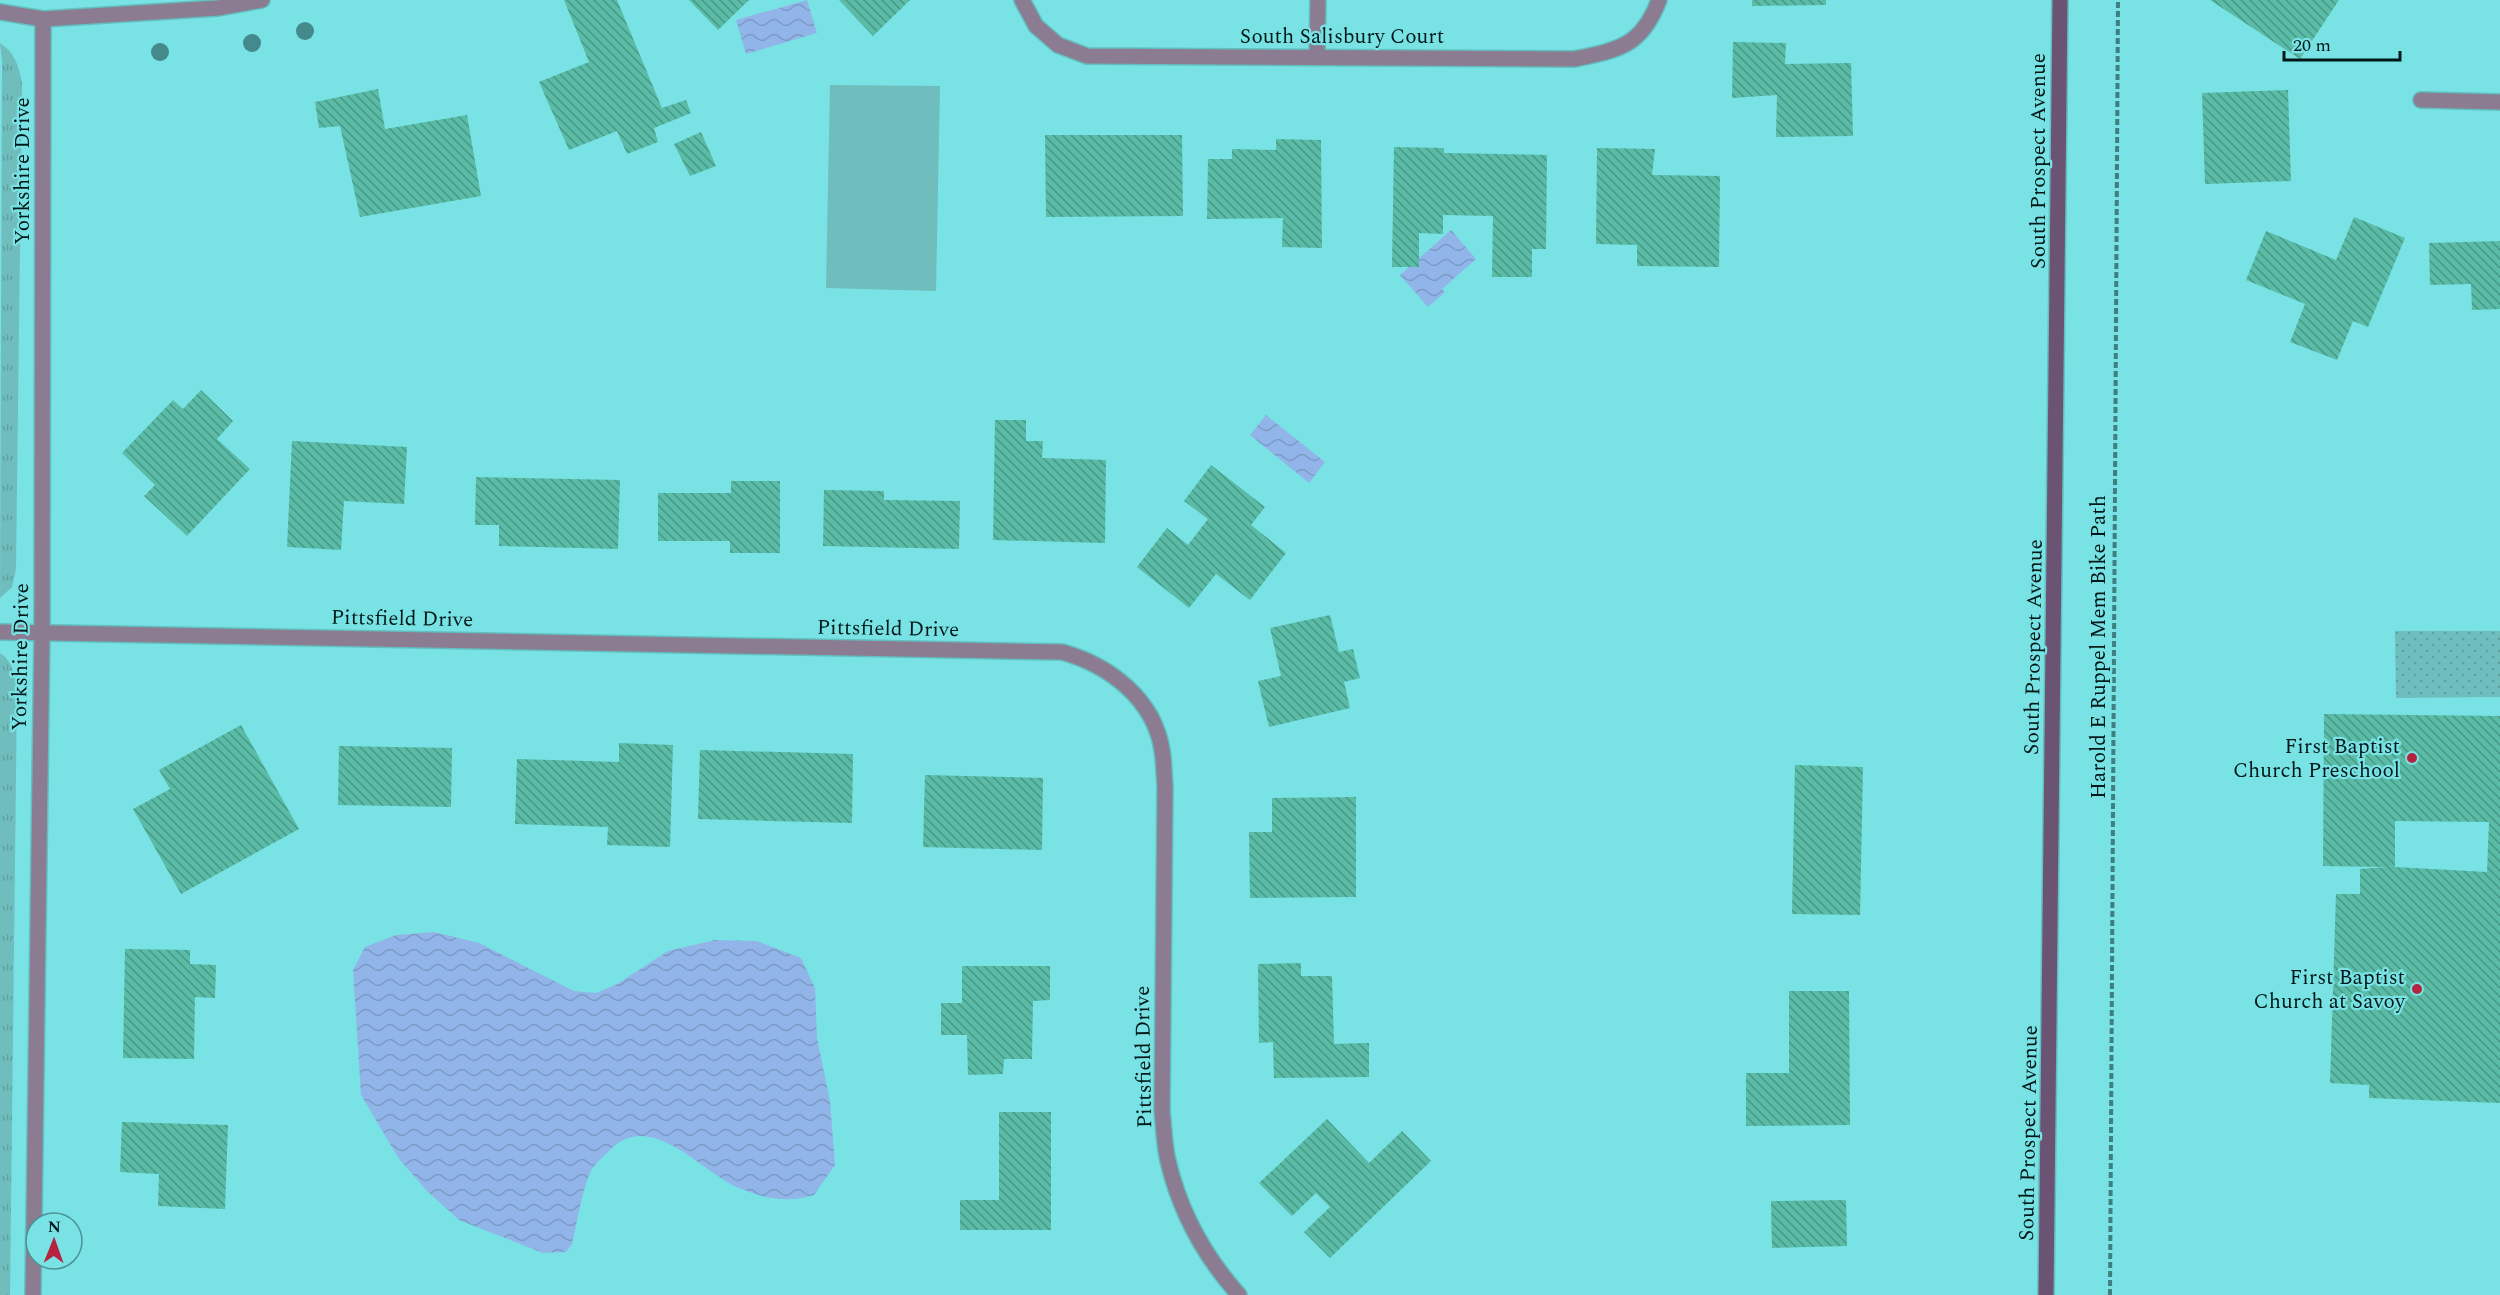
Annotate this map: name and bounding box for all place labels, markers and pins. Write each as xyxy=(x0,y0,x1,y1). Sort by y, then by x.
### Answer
place label: First Baptist Church Preschool xyxy=(2233,731,2400,787)
marker: First Baptist Church Preschool xyxy=(2405,751,2419,765)
place label: First Baptist Church at Savoy xyxy=(2254,962,2406,1018)
marker: First Baptist Church at Savoy xyxy=(2410,982,2424,996)

